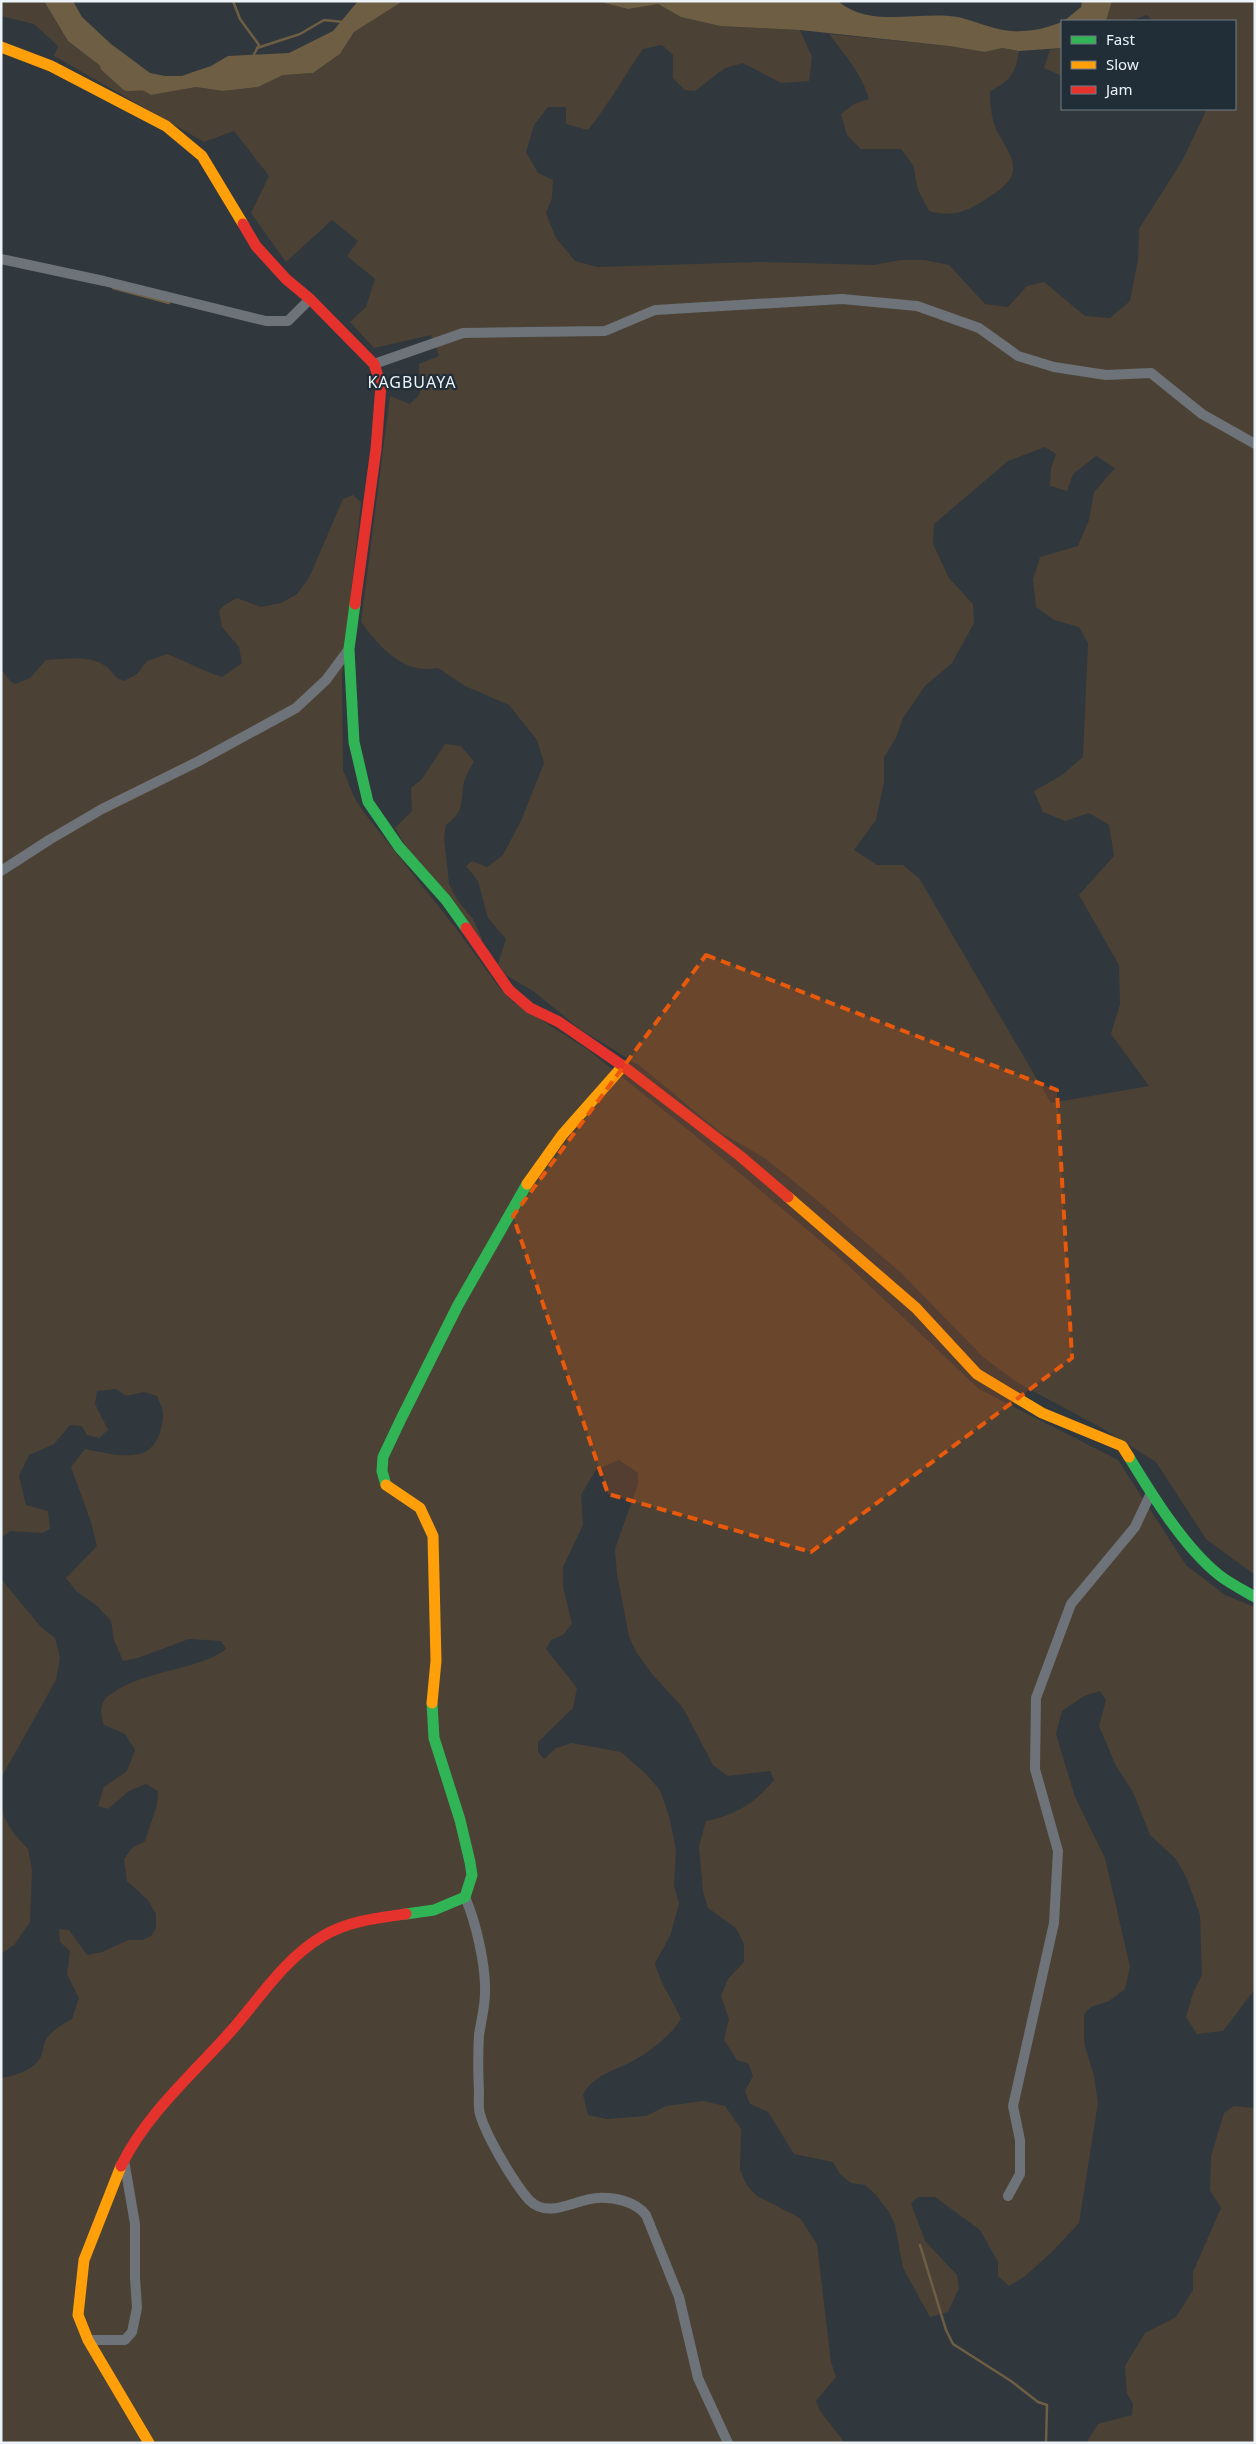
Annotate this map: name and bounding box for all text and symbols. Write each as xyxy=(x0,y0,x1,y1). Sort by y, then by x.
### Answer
legend xyxy=(1061,20,1236,110)
text: Fast xyxy=(1106,29,1135,49)
text: Slow xyxy=(1106,54,1139,74)
text: Jam xyxy=(1104,79,1133,99)
district label: KAGBUAYA xyxy=(368,371,456,393)

